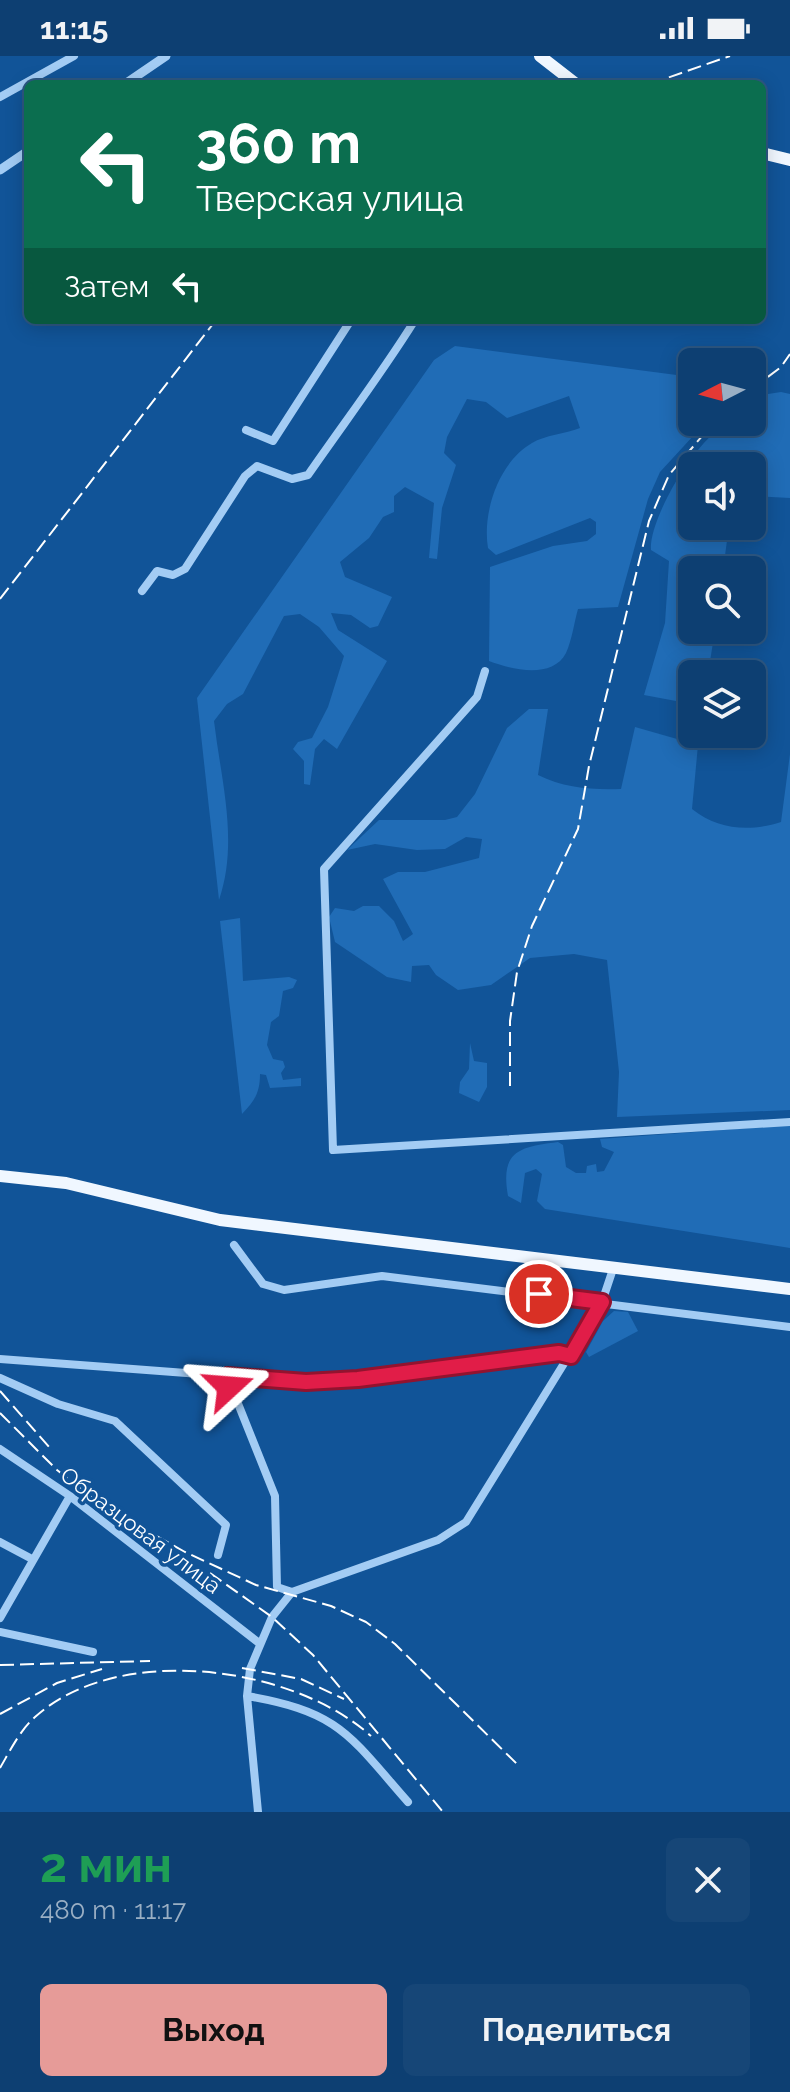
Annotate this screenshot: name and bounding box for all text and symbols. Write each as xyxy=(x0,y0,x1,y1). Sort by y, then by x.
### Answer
text: 11:15 xyxy=(40,11,109,46)
text: 360 m xyxy=(196,110,361,176)
icon: left xyxy=(64,112,168,216)
text: Тверская улица xyxy=(196,177,464,219)
icon: left xyxy=(165,264,209,308)
text: Затем xyxy=(64,269,149,304)
north arrow xyxy=(678,348,766,436)
map controls xyxy=(678,348,766,748)
button: sound xyxy=(678,452,766,540)
button: search xyxy=(678,556,766,644)
button: layers xyxy=(678,660,766,748)
pin xyxy=(505,1260,573,1328)
icon: arrive xyxy=(517,1272,561,1316)
position arrow xyxy=(187,1345,271,1429)
street label: Образцовая улица xyxy=(56,1461,226,1599)
text: 2 мин xyxy=(40,1837,172,1893)
button: close xyxy=(666,1838,750,1922)
text: 480 m · 11:17 xyxy=(40,1895,186,1925)
button: Выход xyxy=(40,1984,387,2076)
button: Поделиться xyxy=(403,1984,750,2076)

